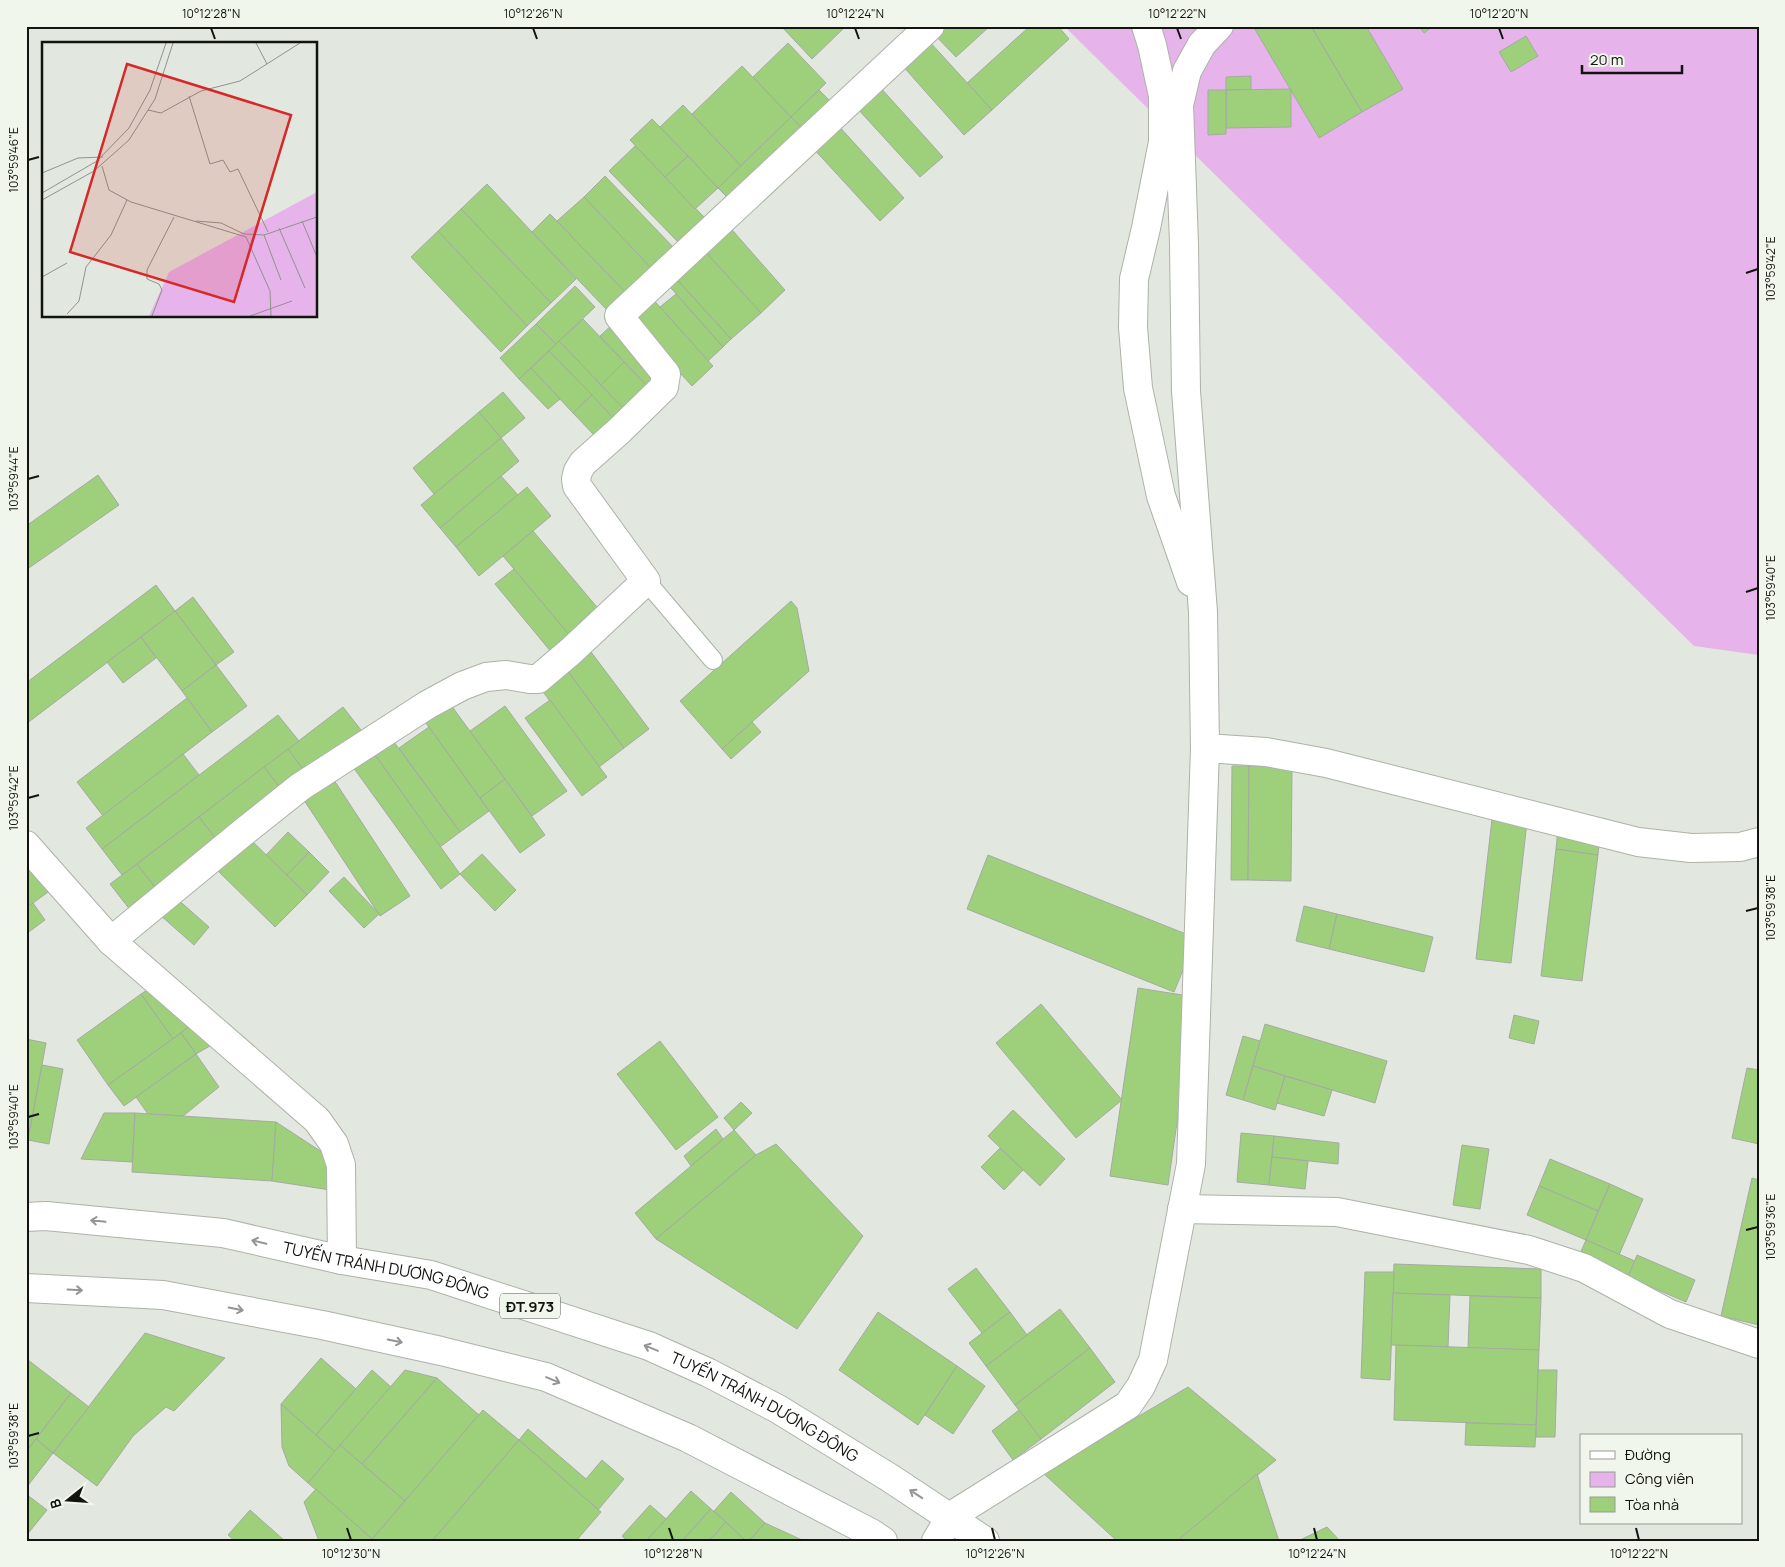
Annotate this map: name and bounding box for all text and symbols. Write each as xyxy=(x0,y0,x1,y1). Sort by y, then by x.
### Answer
text: 10°12'28"N xyxy=(182,5,240,22)
text: 10°12'26"N xyxy=(504,5,562,22)
text: 10°12'24"N xyxy=(826,5,884,22)
text: 10°12'22"N xyxy=(1148,5,1206,22)
text: 10°12'20"N xyxy=(1470,5,1528,22)
inset map xyxy=(42,42,318,318)
scale bar xyxy=(1582,42,1682,74)
text: 20 m xyxy=(1590,49,1623,70)
text: 103°59'46"E xyxy=(5,127,22,193)
text: 103°59'42"E xyxy=(1762,236,1779,302)
text: 103°59'44"E xyxy=(5,446,22,512)
text: 103°59'40"E xyxy=(1762,555,1779,621)
text: 103°59'42"E xyxy=(5,765,22,831)
text: 103°59'38"E xyxy=(1762,875,1779,941)
text: 103°59'40"E xyxy=(5,1084,22,1150)
text: 103°59'36"E xyxy=(1762,1194,1779,1260)
one-way arrow xyxy=(90,1216,106,1226)
one-way arrow xyxy=(252,1236,268,1246)
street label: TUYẾN TRÁNH DƯƠNG ĐÔNG xyxy=(281,1236,492,1304)
one-way arrow xyxy=(67,1286,83,1295)
road number: ĐT.973 xyxy=(500,1294,560,1318)
one-way arrow xyxy=(228,1305,244,1314)
one-way arrow xyxy=(387,1337,403,1346)
one-way arrow xyxy=(644,1343,660,1352)
street label: TUYẾN TRÁNH DƯƠNG ĐÔNG xyxy=(667,1346,863,1467)
one-way arrow xyxy=(545,1376,560,1385)
text: 103°59'38"E xyxy=(5,1403,22,1469)
legend xyxy=(1580,1434,1742,1524)
text: Đường xyxy=(1625,1444,1671,1465)
text: Công viên xyxy=(1625,1468,1694,1489)
north arrow xyxy=(42,1474,92,1524)
one-way arrow xyxy=(909,1489,923,1499)
text: Tòa nhà xyxy=(1625,1494,1679,1515)
text: B xyxy=(45,1497,65,1511)
text: 10°12'30"N xyxy=(322,1545,380,1562)
text: 10°12'28"N xyxy=(644,1545,702,1562)
text: 10°12'26"N xyxy=(966,1545,1024,1562)
text: 10°12'24"N xyxy=(1288,1545,1346,1562)
text: 10°12'22"N xyxy=(1610,1545,1668,1562)

